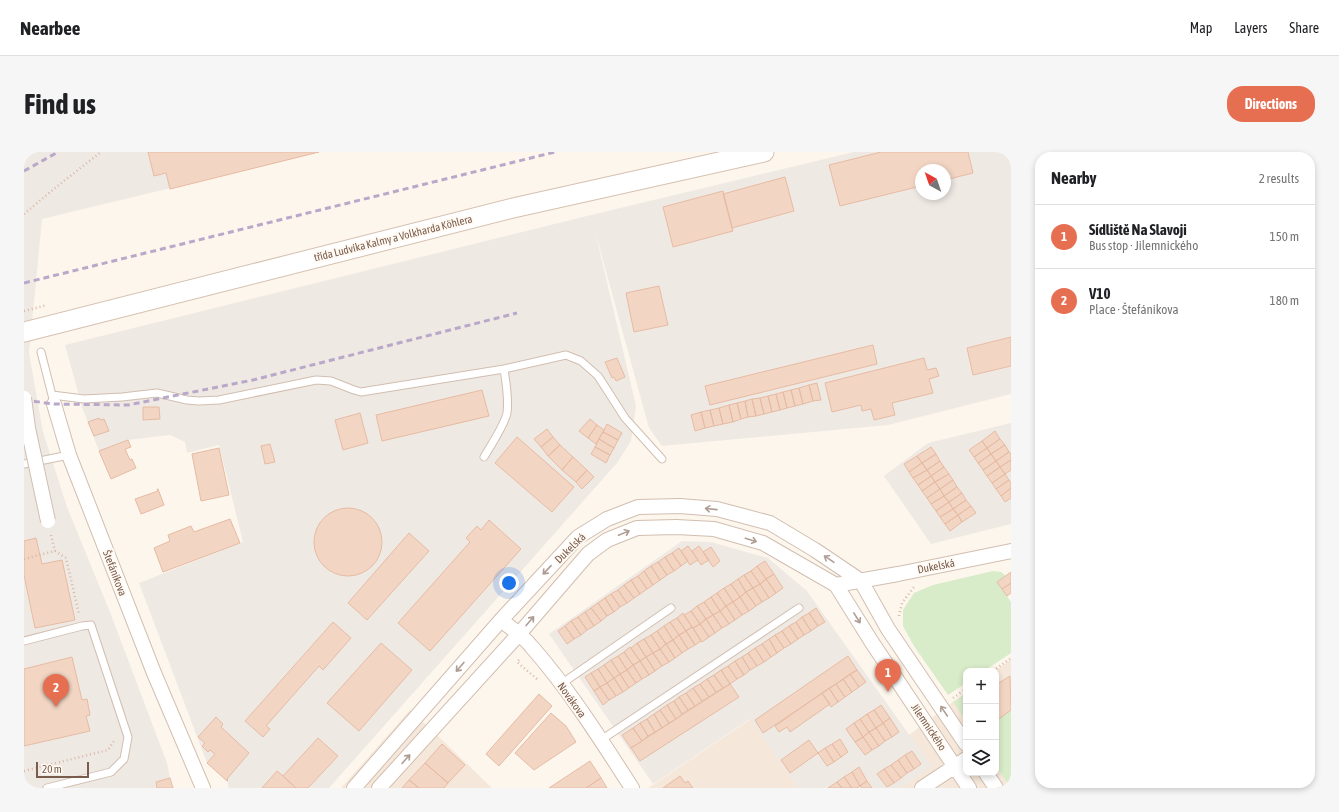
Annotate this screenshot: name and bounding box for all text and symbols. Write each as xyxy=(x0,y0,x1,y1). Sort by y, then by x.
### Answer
text: Nearbee xyxy=(20,17,80,39)
text: Map xyxy=(1190,20,1212,36)
text: Layers xyxy=(1234,20,1267,36)
text: Share xyxy=(1289,20,1319,36)
button: Directions xyxy=(1227,86,1315,122)
text: Find us xyxy=(24,88,96,120)
north arrow xyxy=(915,164,951,200)
text: Nearby xyxy=(1051,168,1097,188)
text: 2 results xyxy=(1259,171,1299,186)
street label: třída Ludvíka Kalmy a Volkharda Köhlera xyxy=(312,212,474,264)
text: Sídliště Na Slavoji xyxy=(1089,221,1187,238)
text: 1 xyxy=(1061,229,1067,244)
text: 150 m xyxy=(1270,229,1299,244)
text: Bus stop · Jilemnického xyxy=(1089,238,1198,253)
text: V10 xyxy=(1089,285,1110,302)
text: 2 xyxy=(1061,293,1067,308)
text: 180 m xyxy=(1270,293,1299,308)
text: Place · Štefánikova xyxy=(1089,302,1179,317)
one-way arrow xyxy=(705,505,718,513)
one-way arrow xyxy=(617,529,629,537)
street label: Dukelská xyxy=(552,531,588,565)
one-way arrow xyxy=(744,537,757,544)
street label: Štefánikova xyxy=(101,548,129,598)
one-way arrow xyxy=(824,555,835,563)
street label: Dukelská xyxy=(916,556,956,576)
one-way arrow xyxy=(543,565,552,575)
your location xyxy=(499,573,519,593)
one-way arrow xyxy=(853,612,861,623)
one-way arrow xyxy=(526,616,535,626)
pin: 1 xyxy=(875,659,901,692)
one-way arrow xyxy=(455,662,465,672)
map controls xyxy=(963,668,999,776)
button: + xyxy=(963,668,999,704)
pin: 2 xyxy=(43,674,69,707)
street label: Novákova xyxy=(555,680,589,720)
street label: Jilemnického xyxy=(909,701,949,753)
button: − xyxy=(963,704,999,740)
one-way arrow xyxy=(940,706,948,717)
button: layers xyxy=(963,740,999,776)
one-way arrow xyxy=(401,754,410,764)
scale bar xyxy=(36,760,89,779)
text: 20 m xyxy=(42,763,62,775)

